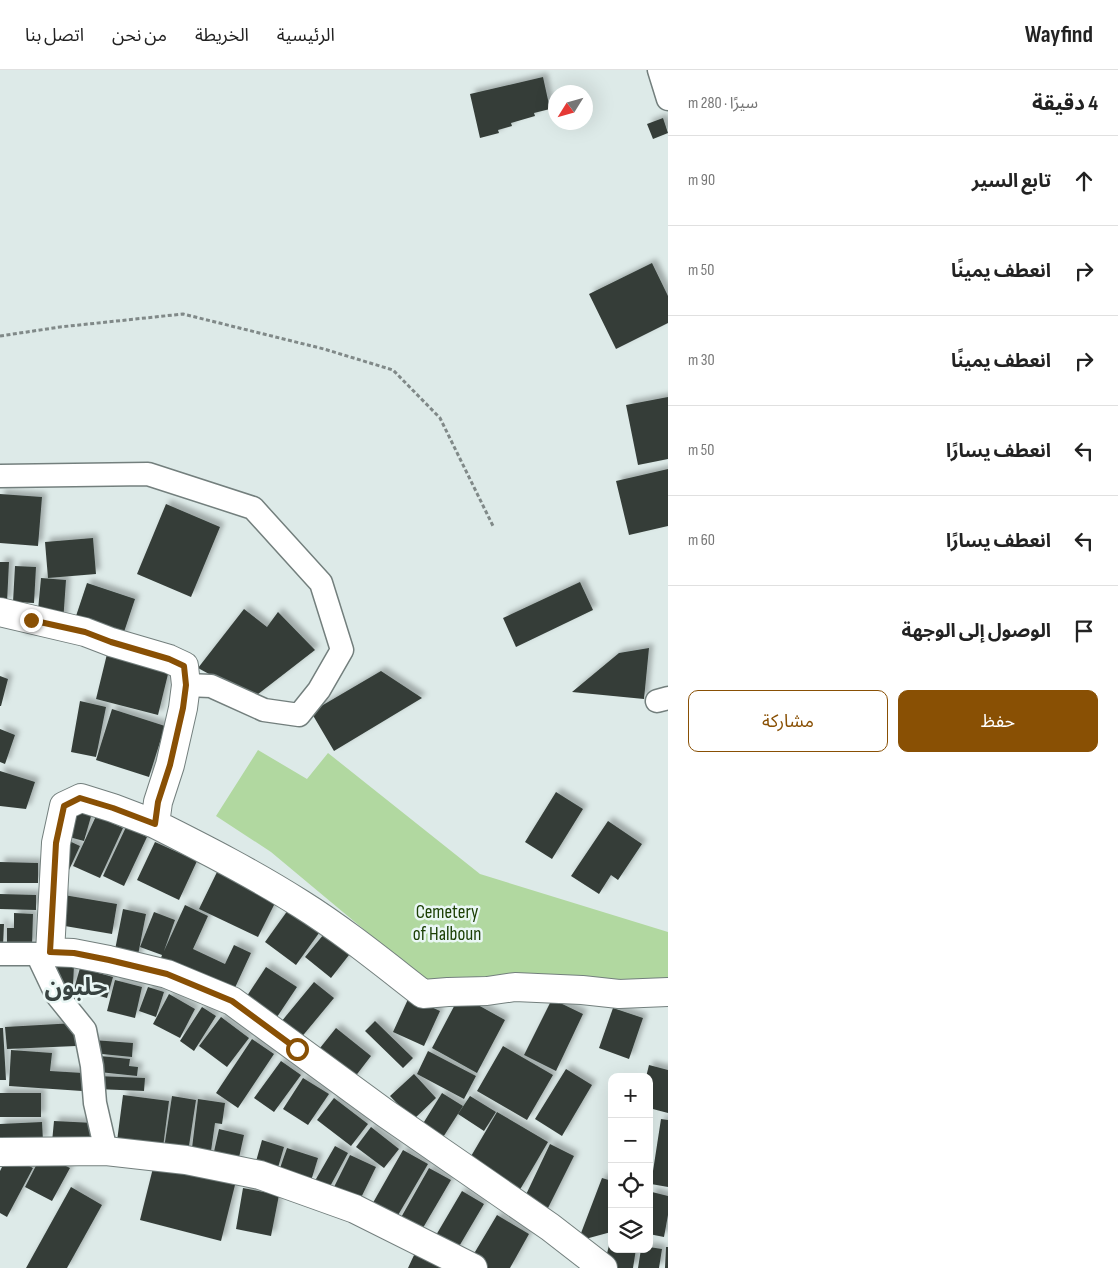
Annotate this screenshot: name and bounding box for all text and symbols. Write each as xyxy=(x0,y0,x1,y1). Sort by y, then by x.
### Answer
text: Wayfind xyxy=(1025,20,1093,49)
text: اتصل بنا xyxy=(25,25,84,46)
text: من نحن xyxy=(112,25,167,46)
text: الخريطة xyxy=(195,25,249,46)
text: الرئيسية xyxy=(277,25,335,46)
north arrow xyxy=(548,85,593,130)
text: 4 دقيقة xyxy=(1032,91,1098,116)
text: سيرًا · 280 m xyxy=(688,94,758,113)
icon: ahead xyxy=(1070,167,1098,195)
text: تابع السير xyxy=(972,170,1051,193)
text: 90 m xyxy=(688,171,715,190)
icon: right xyxy=(1070,257,1098,285)
text: انعطف يمينًا xyxy=(951,260,1051,283)
text: 50 m xyxy=(688,261,714,280)
icon: right xyxy=(1070,347,1098,375)
text: انعطف يمينًا xyxy=(951,350,1051,373)
text: 30 m xyxy=(688,351,715,370)
icon: left xyxy=(1070,437,1098,465)
text: انعطف يسارًا xyxy=(946,440,1051,463)
text: 50 m xyxy=(688,441,714,460)
icon: left xyxy=(1070,527,1098,555)
text: انعطف يسارًا xyxy=(946,530,1051,553)
text: 60 m xyxy=(688,531,715,550)
route end xyxy=(20,609,43,632)
icon: arrive xyxy=(1070,617,1098,645)
text: الوصول إلى الوجهة xyxy=(902,620,1051,643)
button: مشاركة xyxy=(688,690,888,752)
button: حفظ xyxy=(898,690,1098,752)
park label: Cemetery of Halboun xyxy=(413,901,481,946)
district label: حلبون xyxy=(45,973,107,1002)
route start xyxy=(286,1038,309,1061)
map controls xyxy=(608,1073,653,1253)
button: + xyxy=(608,1073,653,1118)
button: − xyxy=(608,1118,653,1163)
button: locate xyxy=(608,1163,653,1208)
button: layers xyxy=(608,1208,653,1253)

